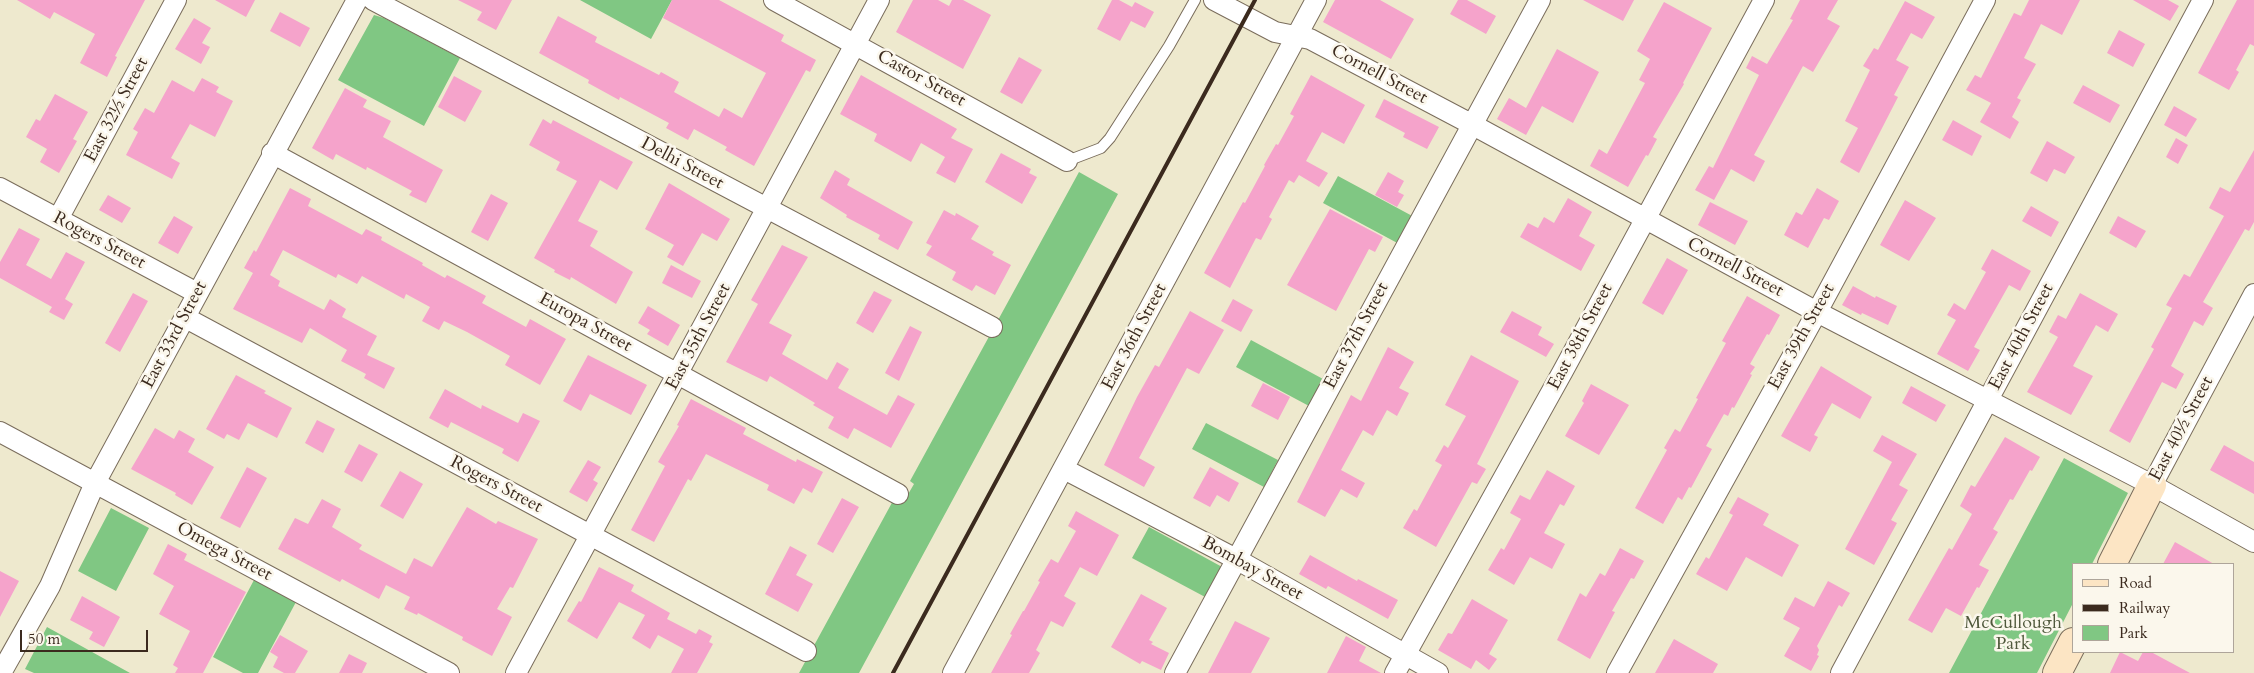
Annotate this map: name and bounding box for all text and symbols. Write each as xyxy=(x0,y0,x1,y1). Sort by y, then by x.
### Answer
street label: Cornell Street xyxy=(1327,41,1431,109)
street label: Castor Street xyxy=(873,46,969,112)
street label: East 32½ Street xyxy=(80,54,154,166)
street label: Delhi Street xyxy=(637,133,727,195)
street label: Rogers Street xyxy=(49,208,149,274)
street label: Cornell Street xyxy=(1683,234,1787,302)
street label: East 33rd Street xyxy=(138,278,212,392)
street label: East 37th Street xyxy=(1320,279,1394,393)
street label: East 35th Street xyxy=(662,280,736,394)
street label: East 36th Street xyxy=(1098,280,1172,394)
street label: East 38th Street xyxy=(1544,280,1618,394)
street label: East 39th Street xyxy=(1764,280,1840,394)
street label: East 40th Street xyxy=(1985,280,2059,394)
street label: Europa Street xyxy=(535,289,635,357)
street label: East 40½ Street xyxy=(2145,373,2219,485)
street label: Rogers Street xyxy=(446,452,546,518)
street label: Omega Street xyxy=(173,518,275,586)
street label: Bombay Street xyxy=(1198,532,1306,606)
legend xyxy=(2072,563,2234,653)
text: Road xyxy=(2119,573,2152,593)
text: Railway xyxy=(2119,598,2170,618)
park label: McCullough Park xyxy=(1964,613,2062,656)
scale bar xyxy=(22,620,150,652)
text: Park xyxy=(2119,623,2148,643)
text: 50 m xyxy=(28,629,60,649)

